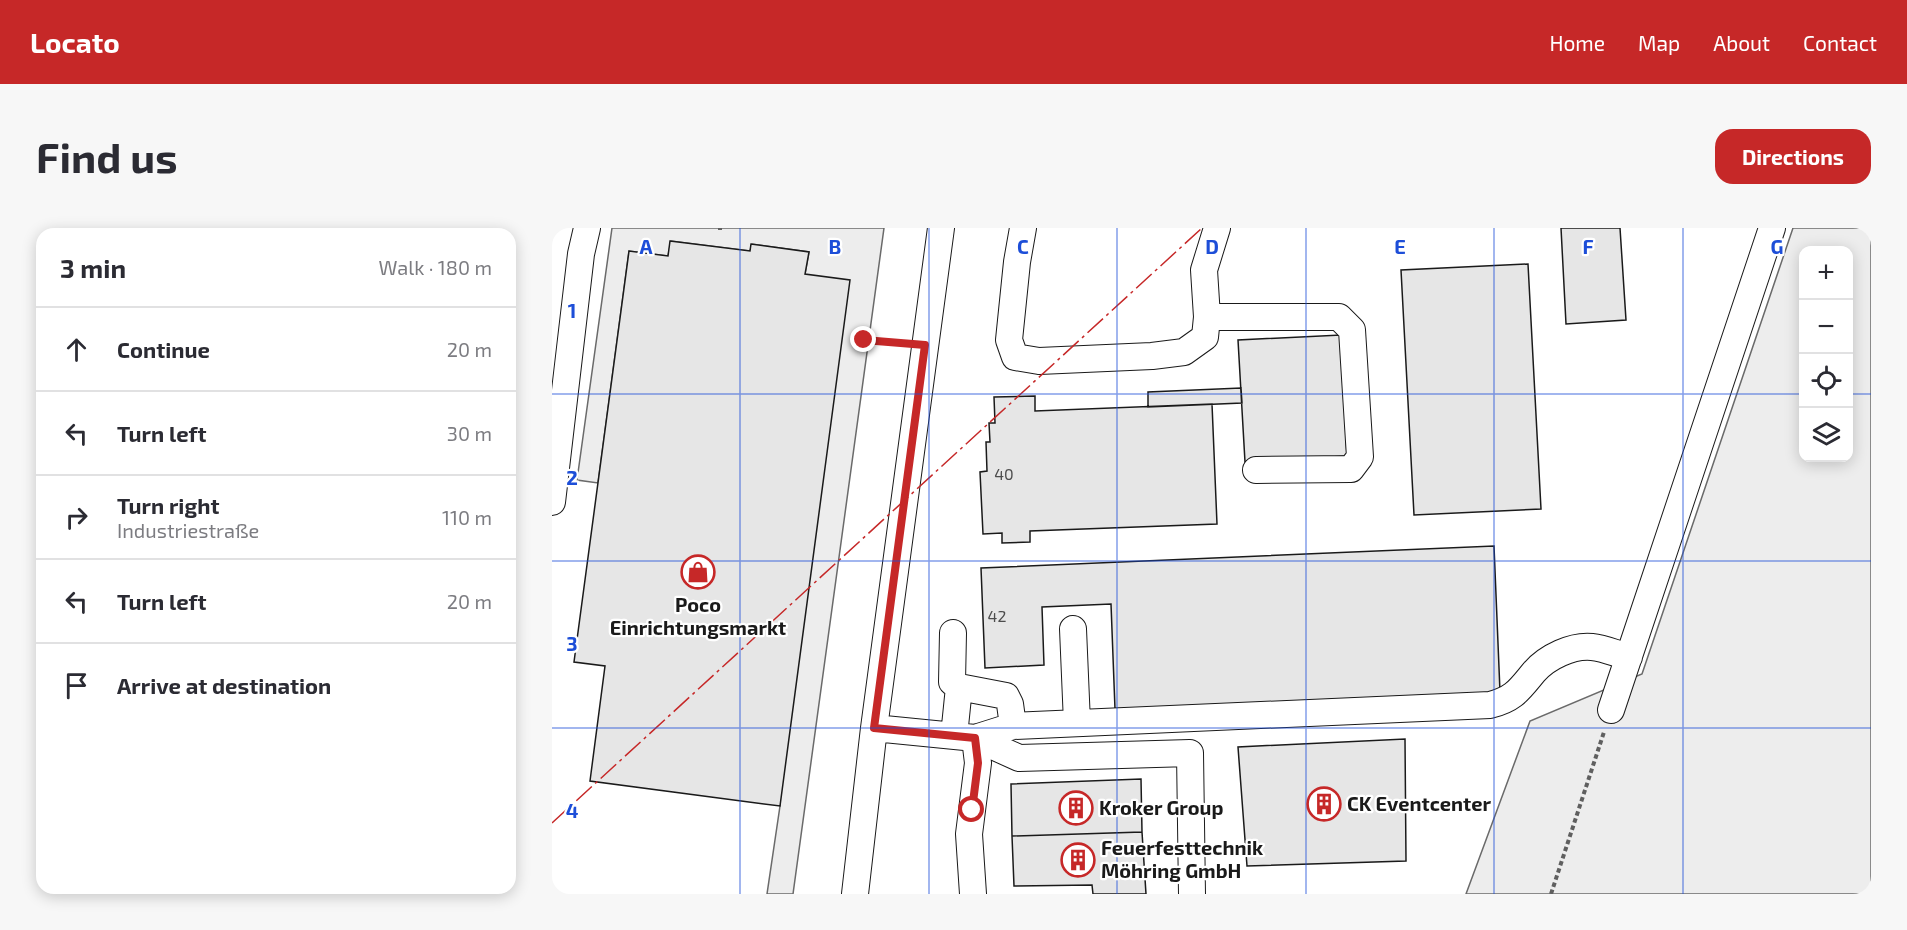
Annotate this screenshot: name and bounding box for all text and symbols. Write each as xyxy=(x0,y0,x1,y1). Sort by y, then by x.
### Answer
text: Locato xyxy=(30,25,120,59)
text: Home xyxy=(1549,30,1605,55)
text: Map xyxy=(1638,30,1680,55)
text: About xyxy=(1713,30,1770,55)
text: Contact xyxy=(1803,30,1877,55)
button: Directions xyxy=(1715,129,1871,184)
text: Find us xyxy=(36,131,178,181)
text: A xyxy=(639,234,653,258)
text: B xyxy=(829,234,841,258)
text: C xyxy=(1017,234,1029,258)
text: D xyxy=(1205,234,1219,258)
text: E xyxy=(1394,234,1406,258)
text: F xyxy=(1582,234,1594,258)
text: G xyxy=(1771,234,1783,258)
map controls xyxy=(1799,246,1853,462)
button: + xyxy=(1799,246,1853,300)
text: 3 min xyxy=(60,252,126,283)
text: Walk · 180 m xyxy=(379,255,492,279)
text: 1 xyxy=(568,298,576,322)
button: − xyxy=(1799,300,1853,354)
route end xyxy=(850,326,876,352)
icon: ahead xyxy=(60,333,93,366)
text: Continue xyxy=(117,336,210,362)
text: 20 m xyxy=(447,337,492,361)
button: locate xyxy=(1799,354,1853,408)
button: layers xyxy=(1799,408,1853,462)
icon: left xyxy=(60,417,93,450)
text: Turn left xyxy=(117,420,206,446)
text: 30 m xyxy=(447,421,492,445)
house number: 40 xyxy=(994,464,1014,483)
text: 2 xyxy=(566,465,578,489)
text: Turn right xyxy=(117,492,219,518)
icon: right xyxy=(60,501,93,534)
text: 110 m xyxy=(442,505,492,529)
text: Industriestraße xyxy=(117,518,259,542)
shop icon: Poco Einrichtungsmarkt xyxy=(680,554,716,590)
icon: left xyxy=(60,585,93,618)
text: Turn left xyxy=(117,588,206,614)
text: 20 m xyxy=(447,589,492,613)
place label: Poco Einrichtungsmarkt xyxy=(610,592,786,639)
house number: 42 xyxy=(988,606,1006,625)
text: 3 xyxy=(566,631,578,655)
icon: arrive xyxy=(60,669,93,702)
text: Arrive at destination xyxy=(117,672,331,698)
building icon: CK Eventcenter xyxy=(1306,786,1342,822)
building icon: Kroker Group xyxy=(1058,790,1094,826)
place label: CK Eventcenter xyxy=(1347,791,1492,815)
place label: Kroker Group xyxy=(1099,795,1223,819)
route start xyxy=(958,796,984,822)
text: 4 xyxy=(566,798,579,822)
place label: Feuerfesttechnik Möhring GmbH xyxy=(1101,835,1264,882)
building icon: Feuerfesttechnik Möhring GmbH xyxy=(1060,842,1096,878)

